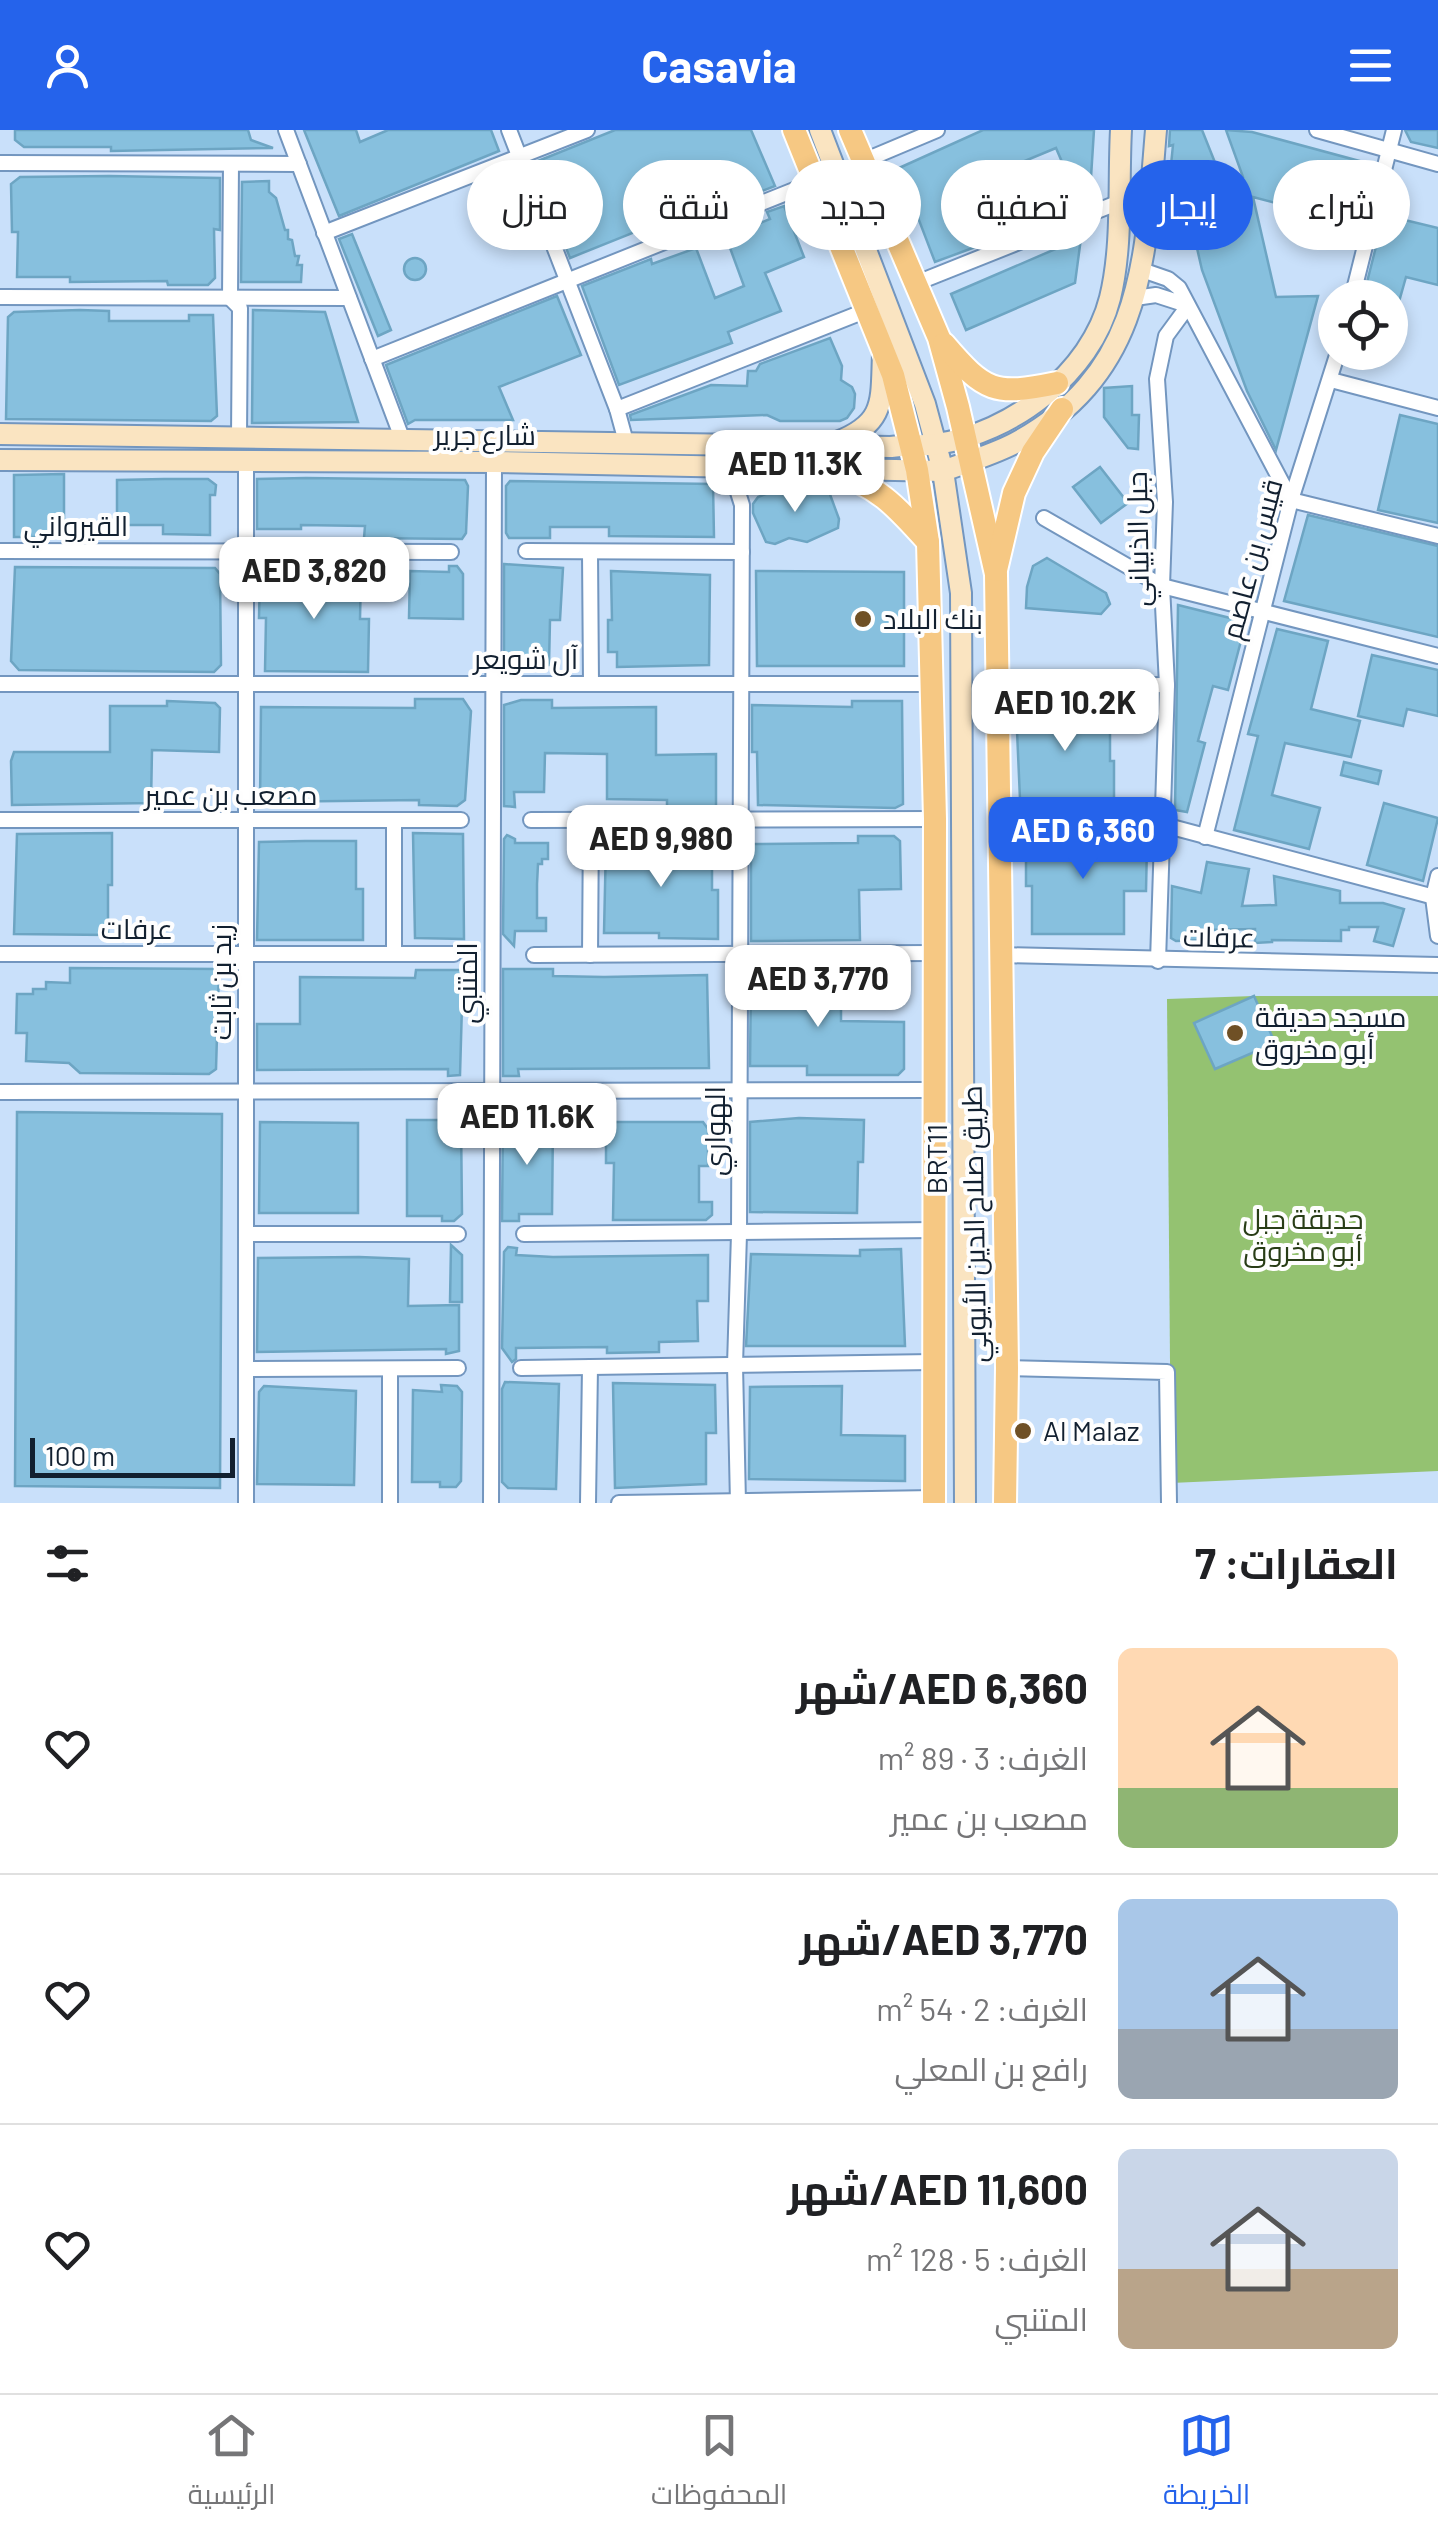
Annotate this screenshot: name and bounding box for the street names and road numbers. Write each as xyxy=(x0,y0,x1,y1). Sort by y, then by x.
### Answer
street label: شارع جرير xyxy=(432,417,536,454)
street label: جبل الذبياني xyxy=(1119,471,1161,607)
street label: قيس بن عاصم xyxy=(1213,475,1293,644)
street label: القيرواني xyxy=(24,508,128,548)
street label: آل شويعر xyxy=(472,641,579,676)
street label: مصعب بن عمير xyxy=(143,777,317,812)
street label: عرفات xyxy=(101,911,173,945)
street label: عرفات xyxy=(1183,918,1255,954)
street label: زيد بن ثابت xyxy=(203,924,238,1040)
street label: المتنبي xyxy=(449,942,489,1024)
street label: طريق صلاح الدين الأيوبي xyxy=(954,1085,998,1363)
street label: الهواري xyxy=(697,1086,737,1176)
street label: BRT11 xyxy=(919,1124,953,1194)

